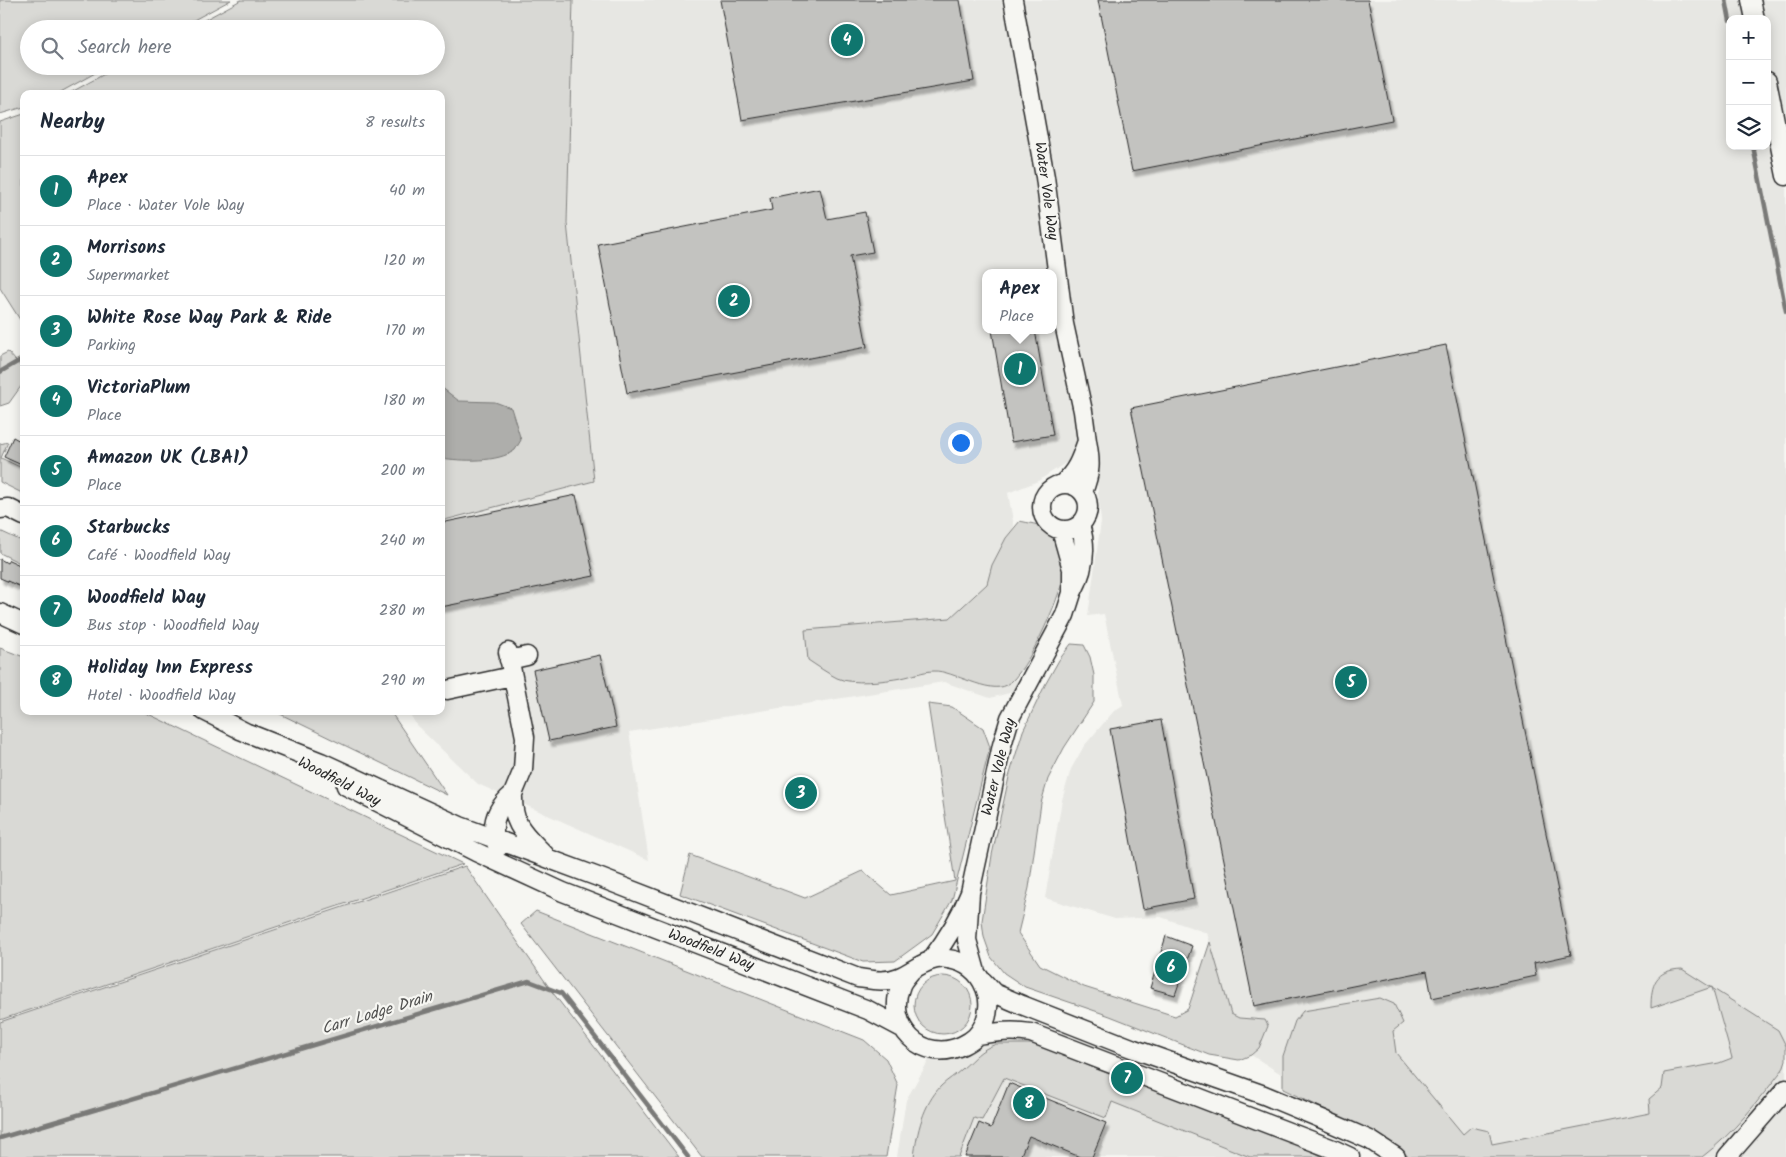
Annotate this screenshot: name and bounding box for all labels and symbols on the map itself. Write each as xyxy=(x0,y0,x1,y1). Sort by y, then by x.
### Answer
pin: 4 xyxy=(831,21,863,59)
street label: Water Vole Way xyxy=(1027,140,1065,243)
pin: 2 xyxy=(718,282,750,320)
pin: 1 xyxy=(1004,350,1036,388)
your location xyxy=(948,430,974,456)
pin: 5 xyxy=(1335,663,1367,701)
street label: Water Vole Way xyxy=(975,715,1023,818)
street label: Woodfield Way xyxy=(293,751,386,814)
pin: 3 xyxy=(785,774,817,812)
street label: Woodfield Way xyxy=(664,923,758,978)
pin: 6 xyxy=(1155,948,1187,986)
water label: Carr Lodge Drain xyxy=(318,984,437,1042)
pin: 7 xyxy=(1111,1059,1143,1097)
pin: 8 xyxy=(1013,1084,1045,1122)

